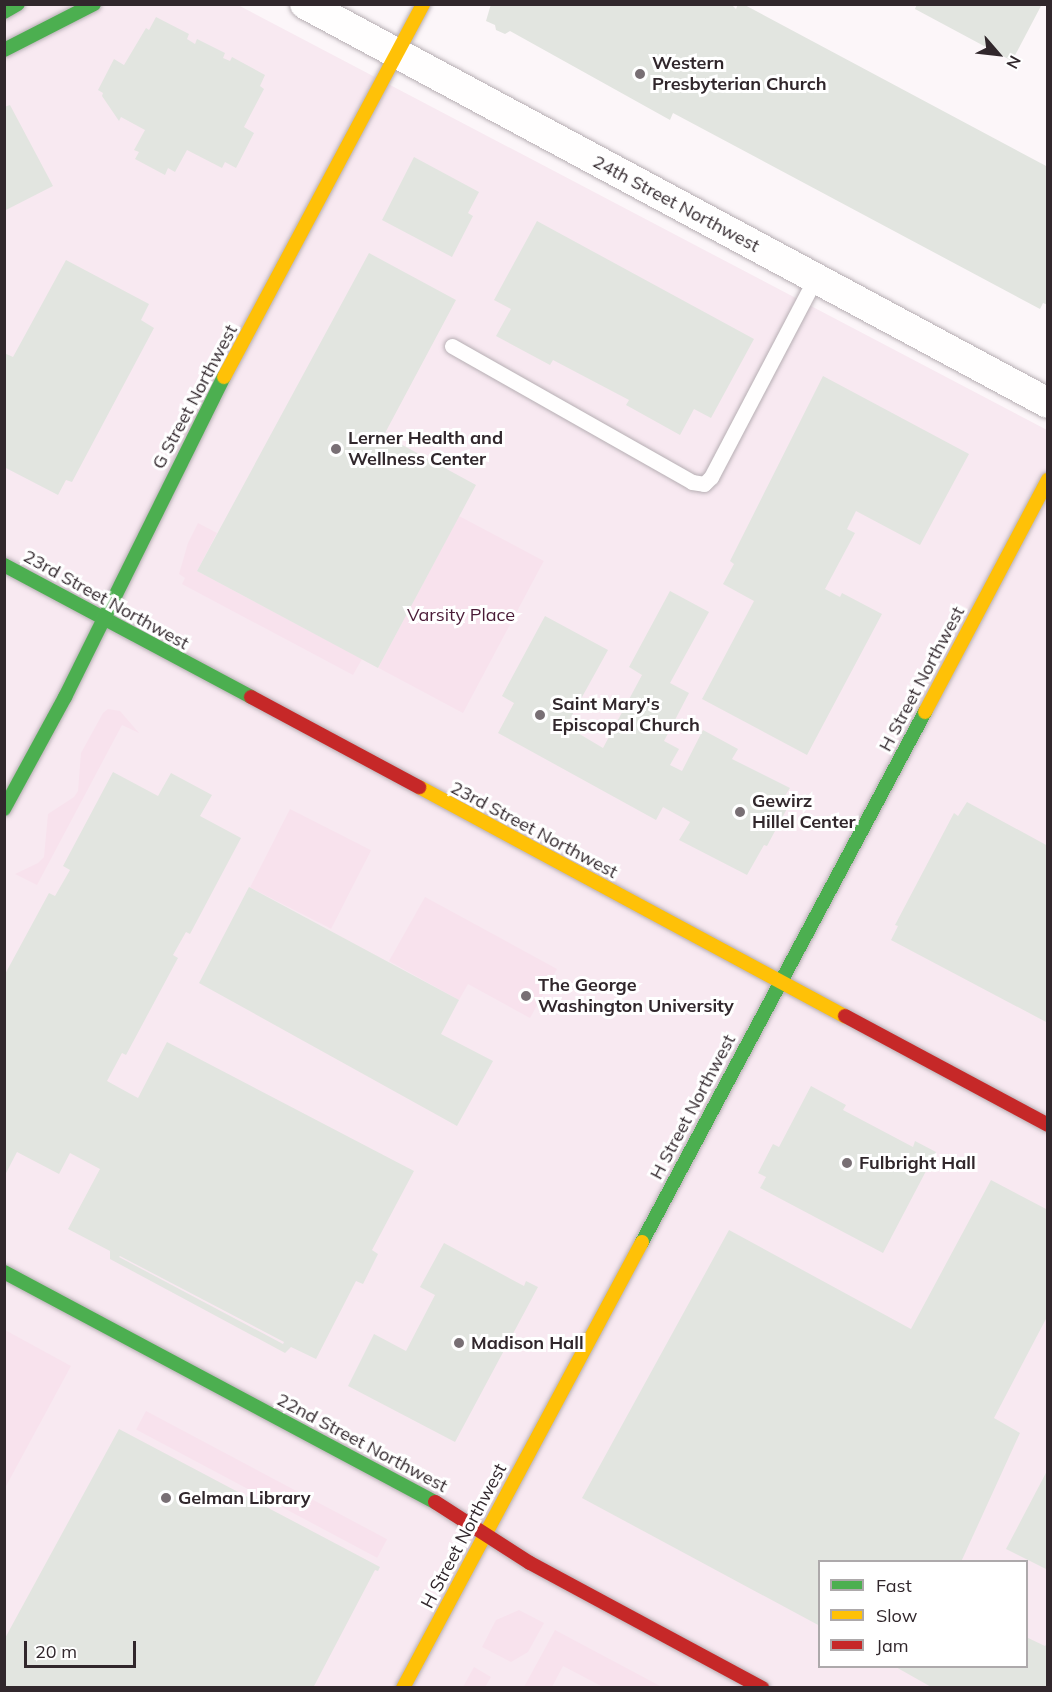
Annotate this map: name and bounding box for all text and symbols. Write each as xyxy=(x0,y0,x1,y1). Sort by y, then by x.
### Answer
north arrow xyxy=(968,24,1028,84)
text: N xyxy=(1002,52,1026,72)
place label: Western Presbyterian Church xyxy=(652,53,827,96)
marker: Western Presbyterian Church xyxy=(633,67,647,81)
street label: 24th Street Northwest xyxy=(589,151,763,257)
street label: G Street Northwest xyxy=(148,321,242,473)
place label: Lerner Health and Wellness Center xyxy=(348,428,503,470)
marker: Lerner Health and Wellness Center xyxy=(329,442,343,456)
street label: 23rd Street Northwest xyxy=(19,545,193,655)
street label: H Street Northwest xyxy=(875,603,969,755)
park label: Varsity Place xyxy=(407,604,515,626)
place label: Saint Mary's Episcopal Church xyxy=(552,694,700,736)
marker: Saint Mary's Episcopal Church xyxy=(533,708,547,722)
street label: 23rd Street Northwest xyxy=(447,777,621,883)
place label: Gewirz Hillel Center xyxy=(752,791,856,834)
marker: Gewirz Hillel Center xyxy=(733,805,747,819)
place label: The George Washington University xyxy=(538,975,734,1018)
marker: The George Washington University xyxy=(519,989,533,1003)
street label: H Street Northwest xyxy=(646,1031,740,1183)
place label: Fulbright Hall xyxy=(859,1152,976,1174)
marker: Fulbright Hall xyxy=(840,1156,854,1170)
place label: Madison Hall xyxy=(471,1332,584,1354)
marker: Madison Hall xyxy=(452,1336,466,1350)
street label: 22nd Street Northwest xyxy=(273,1389,451,1497)
street label: H Street Northwest xyxy=(417,1460,511,1612)
place label: Gelman Library xyxy=(178,1487,310,1509)
marker: Gelman Library xyxy=(159,1491,173,1505)
legend xyxy=(818,1560,1028,1668)
text: Fast xyxy=(876,1574,912,1597)
text: Slow xyxy=(876,1604,917,1627)
scale bar xyxy=(27,1629,140,1667)
text: Jam xyxy=(876,1634,909,1657)
text: 20 m xyxy=(35,1640,77,1663)

